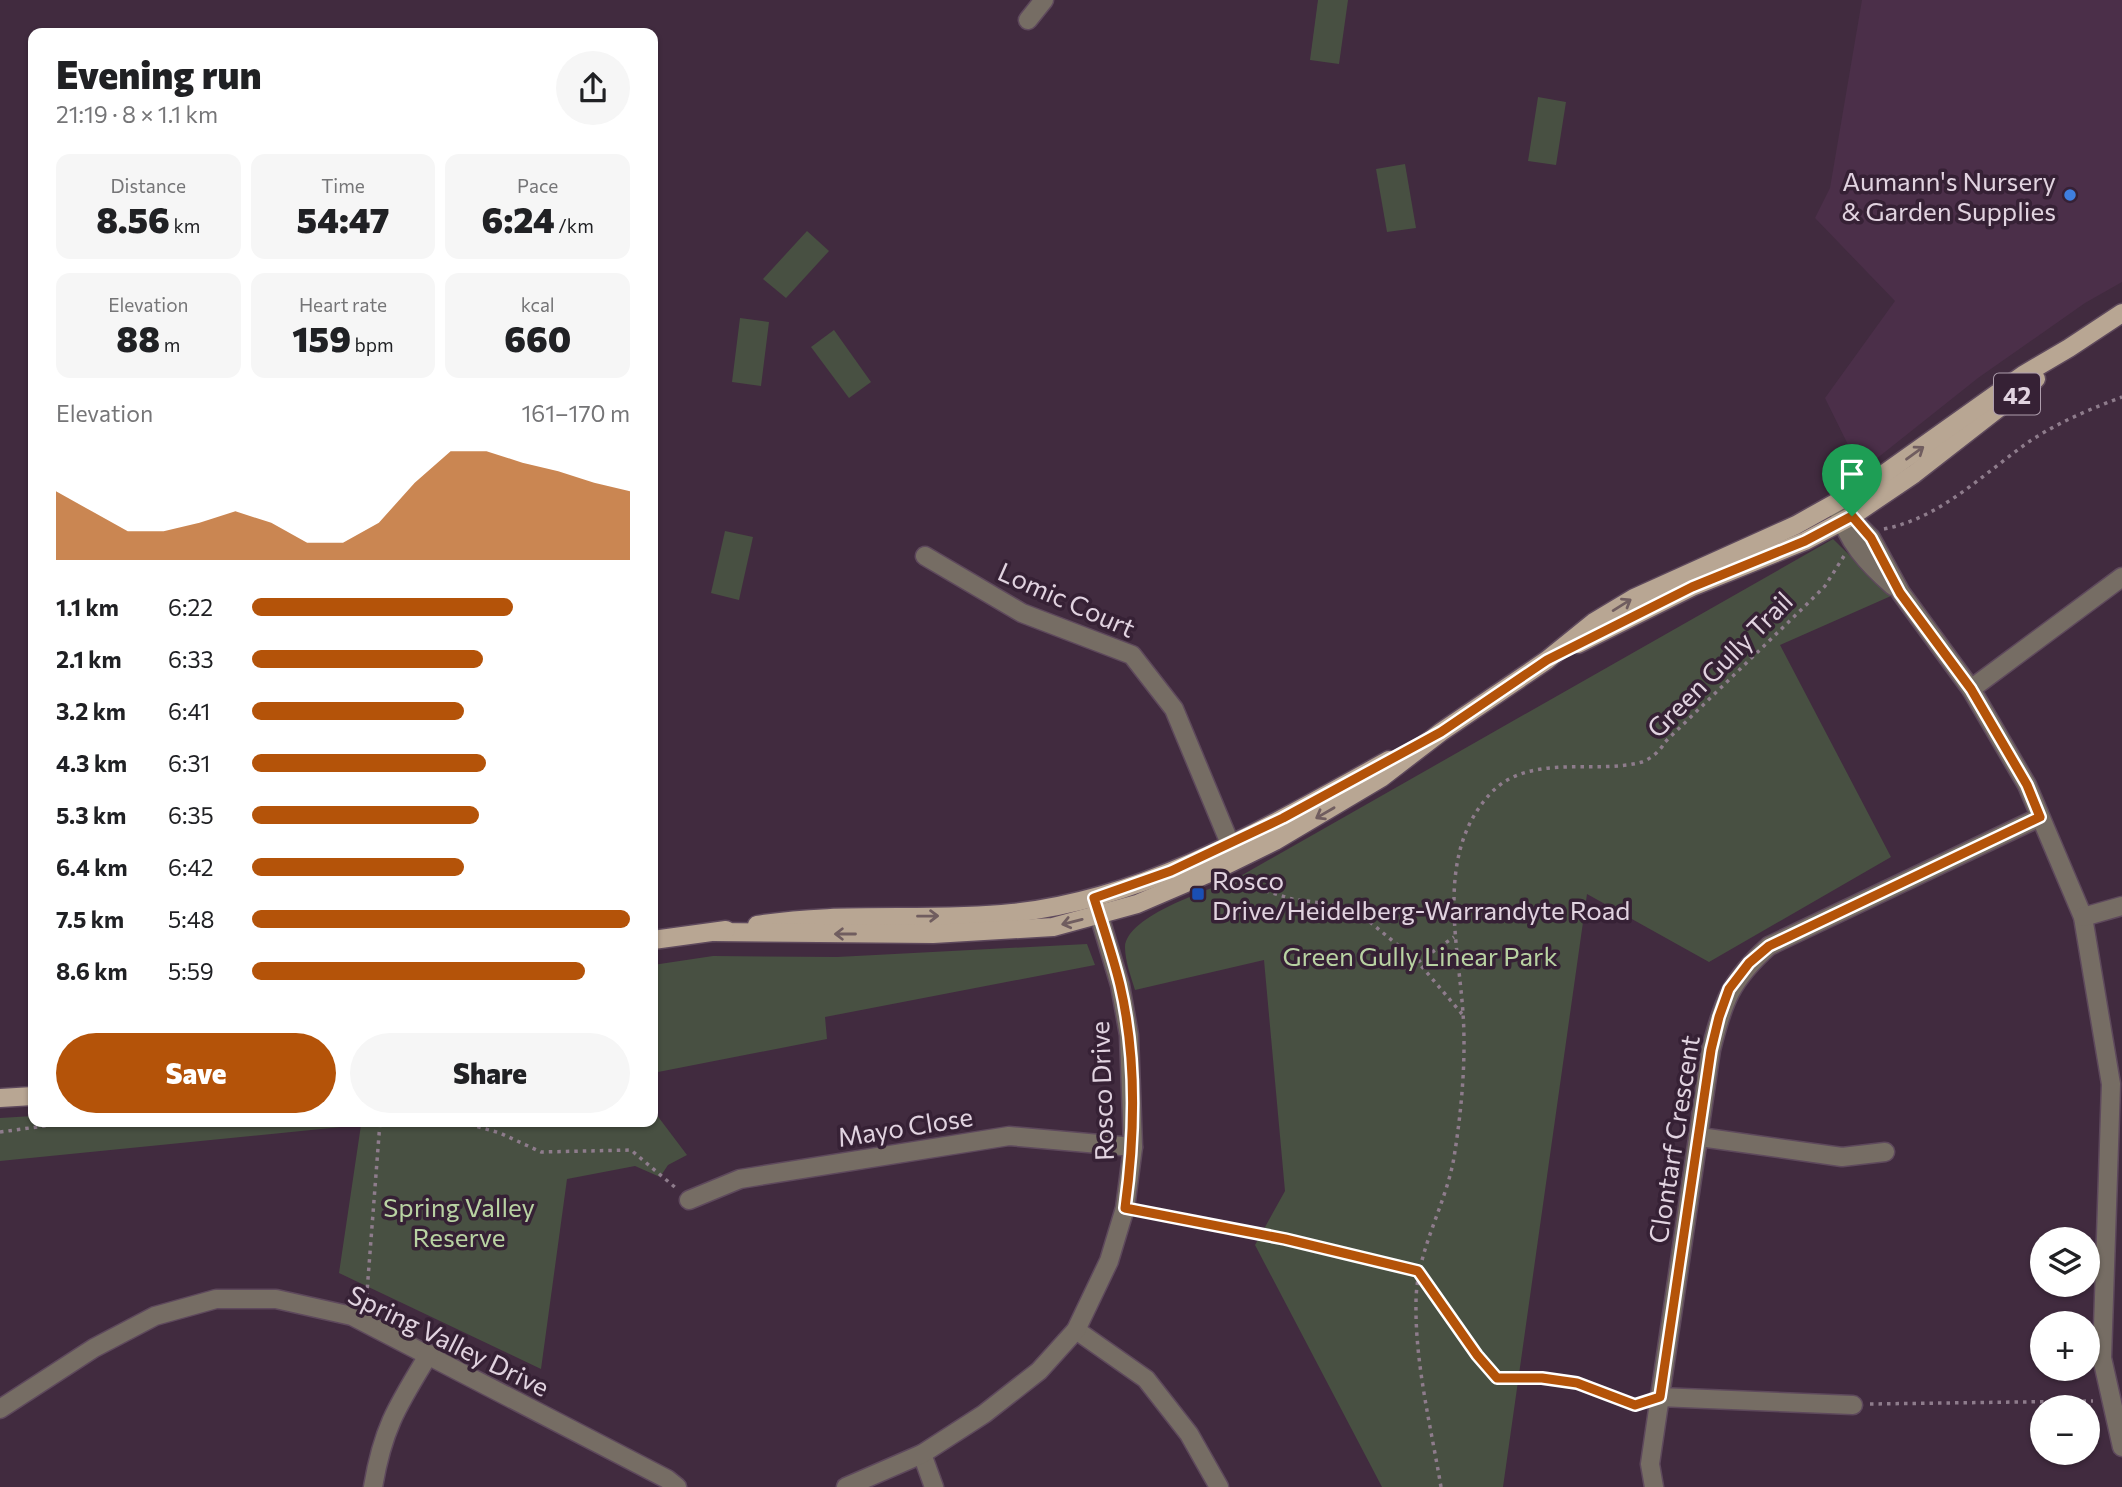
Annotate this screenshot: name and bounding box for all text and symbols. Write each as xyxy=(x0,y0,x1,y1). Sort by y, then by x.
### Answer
text: Evening run xyxy=(56,50,262,97)
button: share xyxy=(556,51,630,125)
text: 21:19 · 8 × 1.1 km xyxy=(56,100,218,128)
place label: Aumann's Nursery & Garden Supplies xyxy=(1841,165,2056,226)
text: Distance xyxy=(111,174,186,197)
text: Time xyxy=(321,174,365,197)
text: Pace xyxy=(517,174,558,197)
marker: Aumann's Nursery & Garden Supplies xyxy=(2062,187,2078,203)
text: 8.56 xyxy=(96,197,170,240)
text: 54:47 xyxy=(297,197,389,240)
text: 6:24 xyxy=(482,197,555,240)
text: km xyxy=(170,214,200,237)
text: /km xyxy=(555,214,594,237)
text: Elevation xyxy=(108,293,188,316)
text: Heart rate xyxy=(299,293,387,316)
text: kcal xyxy=(521,293,555,316)
text: 88 xyxy=(116,316,160,359)
text: 159 xyxy=(292,316,351,359)
text: 660 xyxy=(504,316,571,359)
text: m xyxy=(160,333,180,356)
text: bpm xyxy=(351,333,394,356)
road number: 42 xyxy=(1994,374,2040,414)
text: Elevation xyxy=(56,399,153,427)
text: 161–170 m xyxy=(521,399,630,427)
pin xyxy=(1822,444,1882,516)
one-way arrow xyxy=(1905,446,1924,460)
icon: arrive xyxy=(1833,455,1871,493)
street label: Lomic Court xyxy=(994,555,1140,643)
street label: Green Gully Trail xyxy=(1640,585,1798,743)
text: 1.1 km xyxy=(56,593,119,621)
text: 6:22 xyxy=(168,593,213,621)
one-way arrow xyxy=(1612,598,1632,612)
text: 2.1 km xyxy=(56,645,122,673)
text: 6:33 xyxy=(168,645,214,673)
text: 3.2 km xyxy=(56,697,126,725)
text: 6:41 xyxy=(168,697,210,725)
text: 4.3 km xyxy=(56,749,127,777)
text: 6:31 xyxy=(168,749,210,777)
text: 5.3 km xyxy=(56,801,126,829)
text: 6:35 xyxy=(168,801,214,829)
one-way arrow xyxy=(1315,806,1335,820)
text: 6.4 km xyxy=(56,853,128,881)
text: 6:42 xyxy=(168,853,214,881)
place label: Rosco Drive/Heidelberg-Warrandyte Road xyxy=(1212,864,1630,925)
marker: Rosco Drive/Heidelberg-Warrandyte Road xyxy=(1190,886,1206,902)
text: 7.5 km xyxy=(56,905,124,933)
text: 5:48 xyxy=(168,905,214,933)
one-way arrow xyxy=(917,909,940,923)
one-way arrow xyxy=(1061,916,1084,929)
one-way arrow xyxy=(834,927,857,941)
park label: Green Gully Linear Park xyxy=(1282,940,1558,971)
text: 8.6 km xyxy=(56,957,128,985)
text: 5:59 xyxy=(168,957,214,985)
street label: Rosco Drive xyxy=(1083,1021,1119,1161)
button: Save xyxy=(56,1033,336,1113)
button: Share xyxy=(350,1033,630,1113)
street label: Clontarf Crescent xyxy=(1641,1033,1705,1245)
street label: Mayo Close xyxy=(835,1100,975,1152)
park label: Spring Valley Reserve xyxy=(383,1191,535,1252)
map controls xyxy=(2030,1227,2100,1465)
button: layers xyxy=(2030,1227,2100,1297)
street label: Spring Valley Drive xyxy=(344,1278,554,1402)
button: + xyxy=(2030,1311,2100,1381)
button: − xyxy=(2030,1395,2100,1465)

